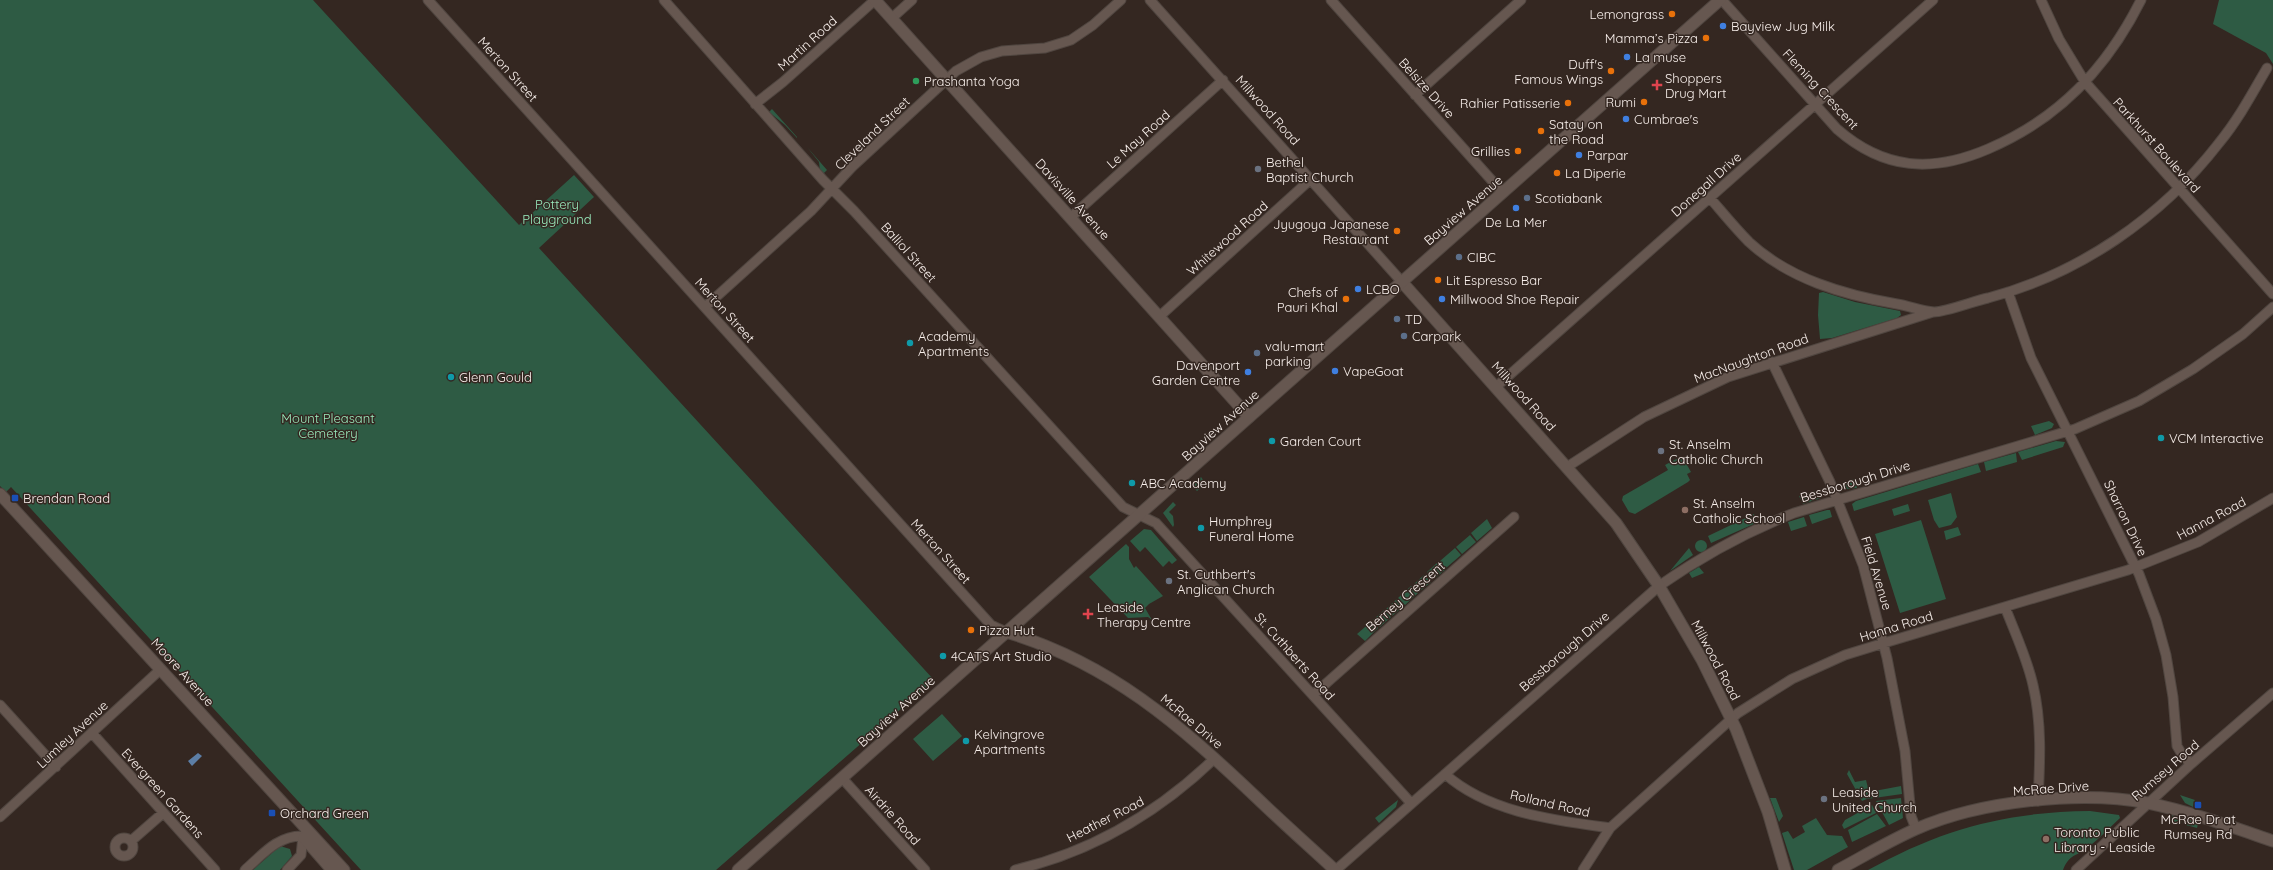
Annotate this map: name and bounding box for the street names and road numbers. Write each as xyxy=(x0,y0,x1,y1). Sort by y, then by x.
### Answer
street label: Martin Road xyxy=(774,12,840,74)
street label: Merton Street xyxy=(475,33,541,105)
street label: Fleming Crescent xyxy=(1780,46,1862,132)
street label: Belsize Drive xyxy=(1396,54,1458,122)
street label: Millwood Road xyxy=(1232,72,1304,148)
street label: Cleveland Street xyxy=(831,93,913,173)
street label: Parkhurst Boulevard xyxy=(2110,94,2204,196)
street label: Le May Road xyxy=(1103,106,1173,172)
street label: Donegall Drive xyxy=(1668,148,1744,220)
street label: Davisville Avenue xyxy=(1032,155,1114,243)
street label: Bayview Avenue xyxy=(1421,172,1505,248)
street label: Whitewood Road xyxy=(1183,197,1271,279)
street label: Balliol Street xyxy=(878,219,940,285)
street label: Merton Street xyxy=(692,274,758,346)
street label: MacNaughton Road xyxy=(1691,330,1811,386)
street label: Millwood Road xyxy=(1488,358,1560,434)
street label: Bayview Avenue xyxy=(1178,386,1262,464)
street label: Bessborough Drive xyxy=(1798,457,1912,505)
street label: Sharron Drive xyxy=(2101,477,2151,559)
street label: Hanna Road xyxy=(2174,493,2248,543)
street label: Merton Street xyxy=(908,515,974,587)
street label: Field Avenue xyxy=(1858,534,1896,612)
street label: Berney Crescent xyxy=(1362,557,1448,635)
street label: Hanna Road xyxy=(1857,607,1935,645)
street label: Bessborough Drive xyxy=(1516,608,1612,694)
street label: St. Cuthberts Road xyxy=(1252,609,1338,703)
street label: Millwood Road xyxy=(1688,617,1744,703)
street label: Moore Avenue xyxy=(148,634,218,710)
street label: Bayview Avenue xyxy=(854,672,938,750)
street label: McRae Drive xyxy=(1158,690,1226,752)
street label: Lumley Avenue xyxy=(33,697,111,771)
street label: Rumsey Road xyxy=(2128,736,2202,804)
street label: Evergreen Gardens xyxy=(118,745,208,841)
street label: McRae Drive xyxy=(2012,777,2090,799)
street label: Airdrie Road xyxy=(862,782,924,848)
street label: Rolland Road xyxy=(1508,786,1592,820)
street label: Heather Road xyxy=(1064,793,1146,845)

